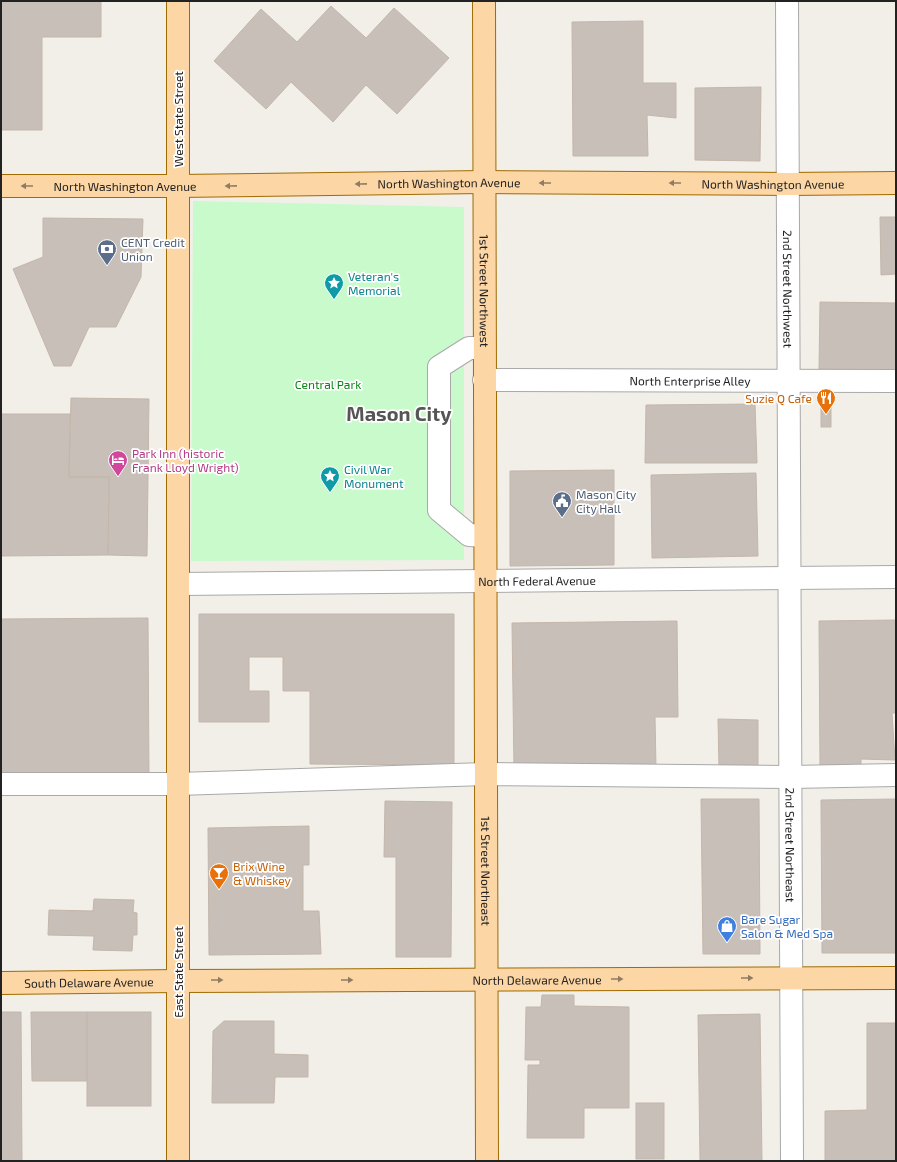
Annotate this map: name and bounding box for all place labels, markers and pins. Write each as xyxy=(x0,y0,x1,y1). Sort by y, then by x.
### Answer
place label: CENT Credit Union xyxy=(121,235,185,263)
bank icon: CENT Credit Union xyxy=(96,238,118,266)
place label: Veteran's Memorial xyxy=(348,269,401,297)
place icon: Veteran's Memorial xyxy=(323,272,345,300)
restaurant icon: Suzie Q Cafe xyxy=(815,387,837,415)
place label: Suzie Q Cafe xyxy=(745,391,812,406)
place label: Park Inn (historic Frank Lloyd Wright) xyxy=(132,446,239,474)
hotel icon: Park Inn (historic Frank Lloyd Wright) xyxy=(107,449,129,477)
place label: Civil War Monument xyxy=(344,462,404,490)
place icon: Civil War Monument xyxy=(319,465,341,493)
place label: Mason City City Hall xyxy=(576,487,637,515)
public building icon: Mason City City Hall xyxy=(551,490,573,518)
place label: Brix Wine & Whiskey xyxy=(233,859,292,887)
bar icon: Brix Wine & Whiskey xyxy=(208,862,230,890)
place label: Bare Sugar Salon & Med Spa xyxy=(741,912,833,940)
shop icon: Bare Sugar Salon & Med Spa xyxy=(716,915,738,943)

